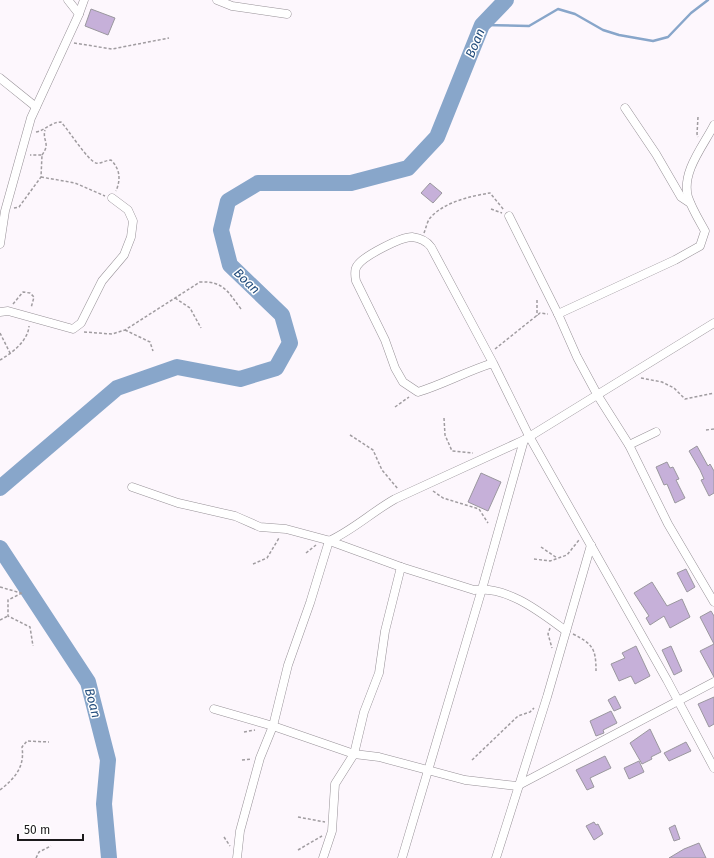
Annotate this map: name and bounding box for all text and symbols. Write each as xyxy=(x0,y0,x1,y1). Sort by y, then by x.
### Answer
water label: Boan xyxy=(462,26,488,60)
water label: Boan xyxy=(231,265,263,297)
water label: Boan xyxy=(82,686,104,720)
scale bar xyxy=(18,816,83,842)
text: 50 m xyxy=(24,823,50,837)

